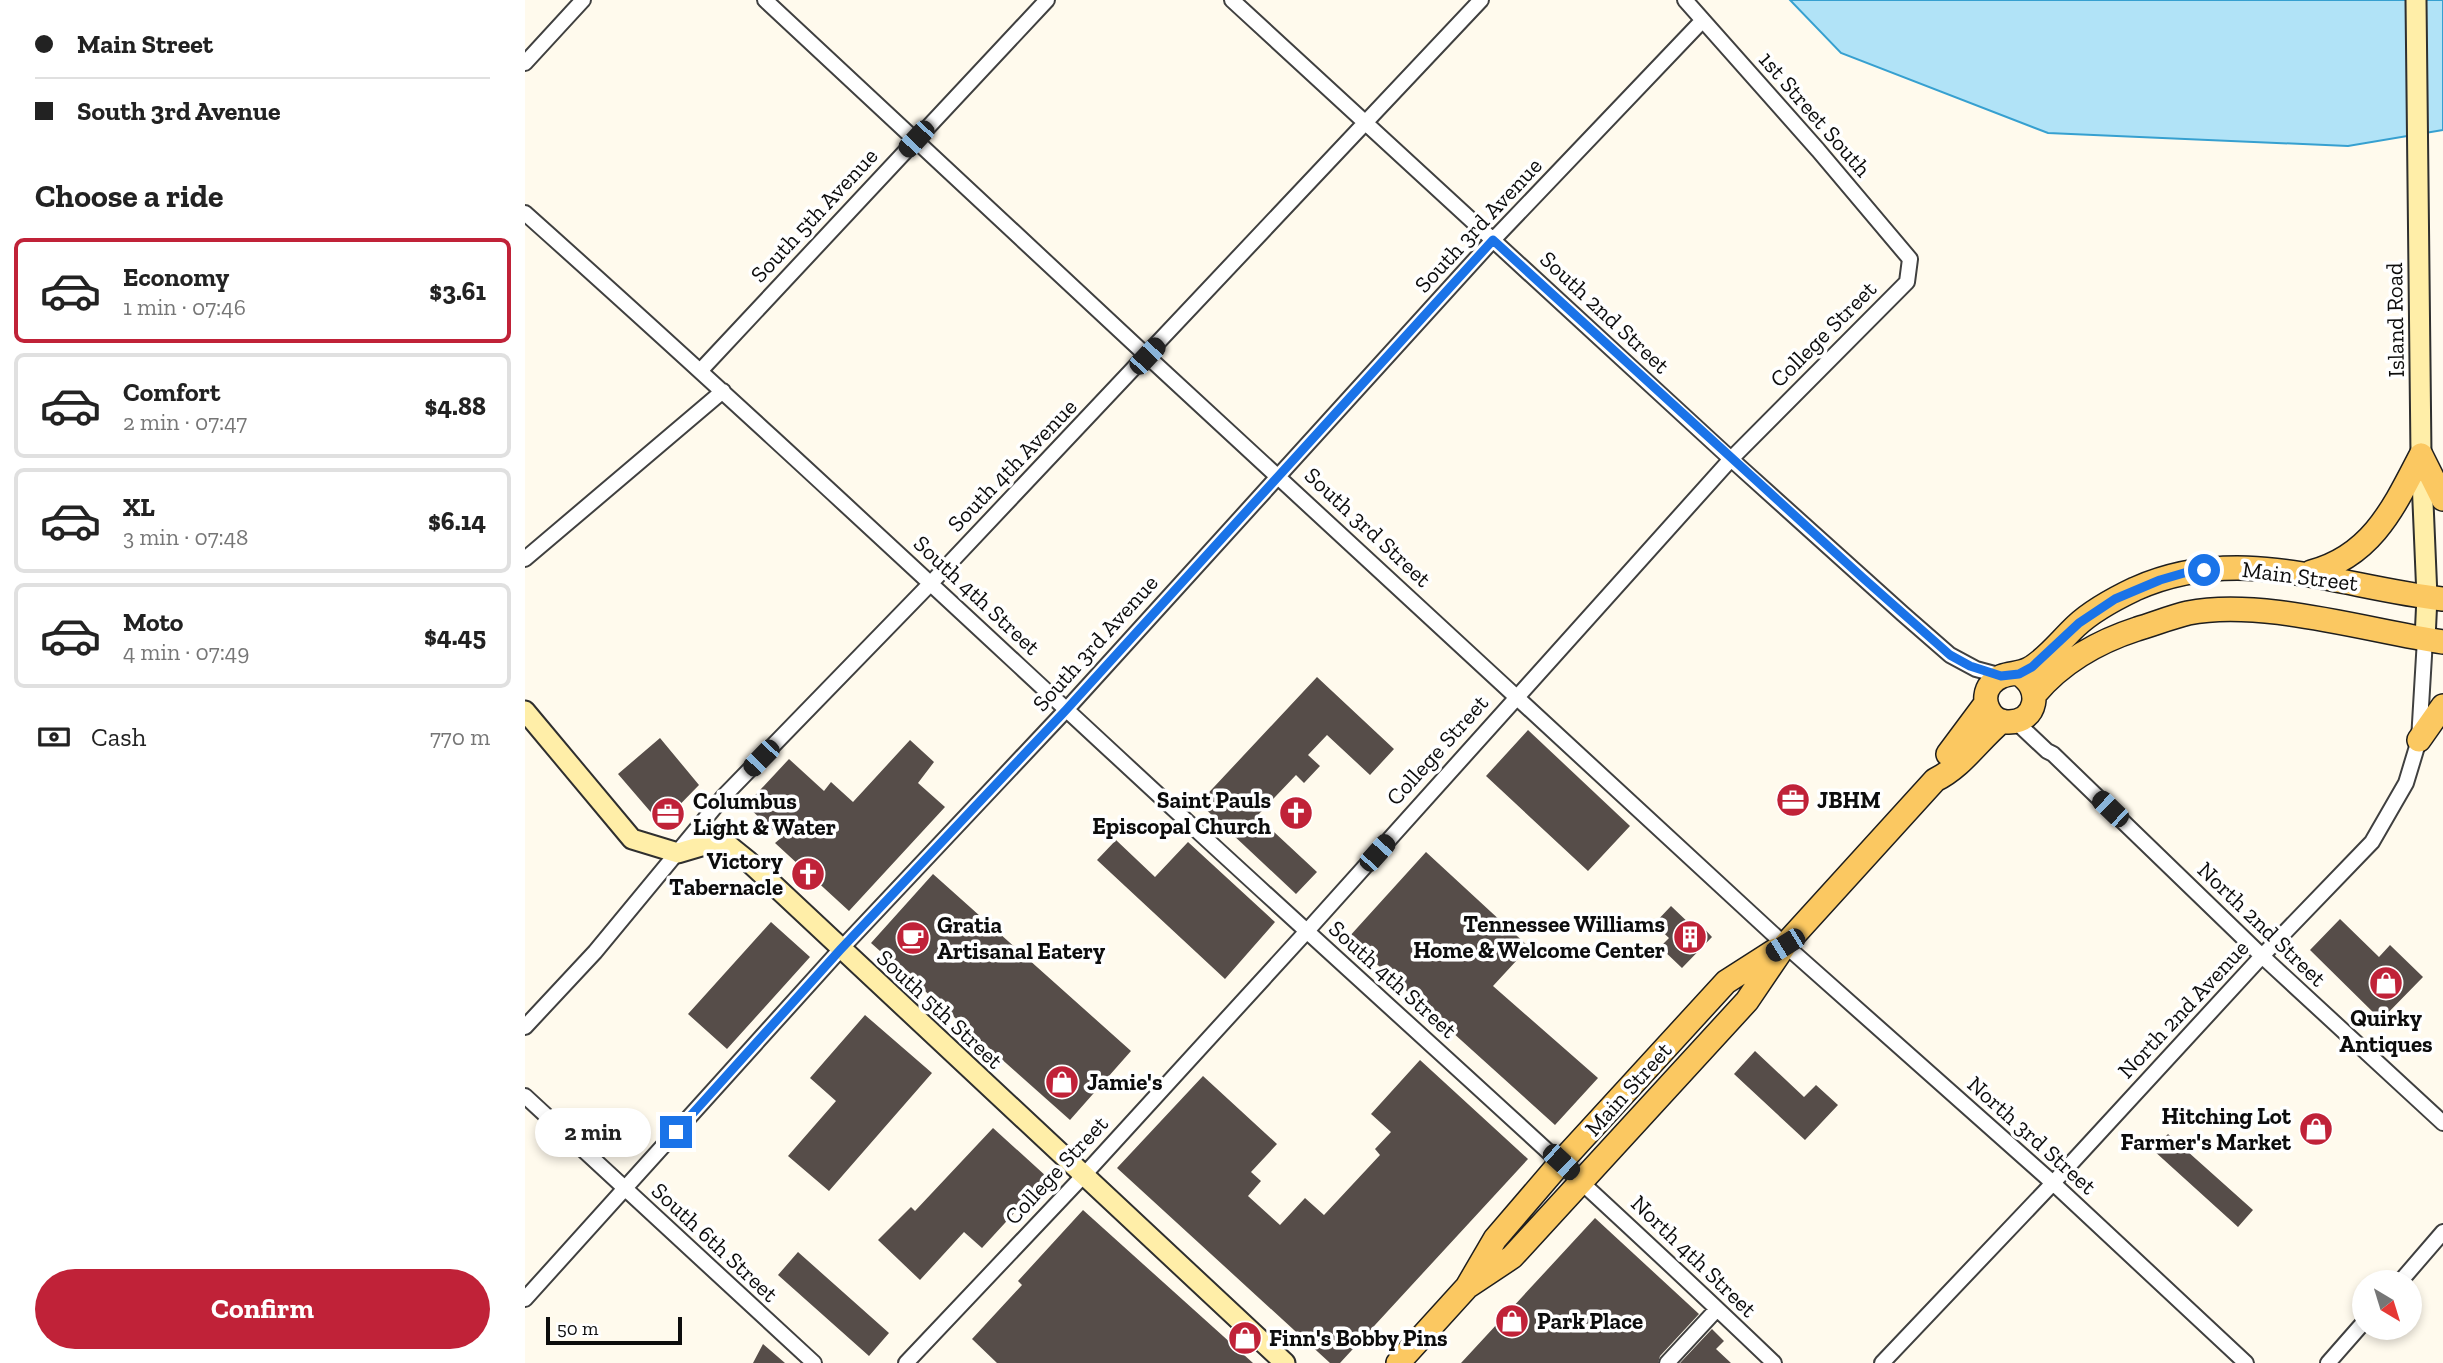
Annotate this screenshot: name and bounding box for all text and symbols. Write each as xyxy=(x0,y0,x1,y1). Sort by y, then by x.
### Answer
text: Main Street xyxy=(77,28,213,60)
street label: 1st Street South xyxy=(1753,46,1877,182)
text: South 3rd Avenue xyxy=(77,95,280,127)
car xyxy=(894,116,939,162)
street label: South 5th Avenue xyxy=(745,142,883,288)
street label: South 3rd Avenue xyxy=(1408,152,1548,298)
text: Choose a ride xyxy=(35,177,223,215)
street label: South 2nd Street xyxy=(1534,245,1676,379)
icon: car xyxy=(39,259,102,322)
text: Economy xyxy=(123,261,229,293)
street label: Island Road xyxy=(2380,262,2410,378)
text: $3.61 xyxy=(429,275,486,307)
street label: College Street xyxy=(1764,275,1882,393)
text: 1 min · 07:46 xyxy=(123,293,246,321)
car xyxy=(1125,333,1170,379)
icon: car xyxy=(39,374,102,437)
text: Comfort xyxy=(123,376,220,408)
text: $4.88 xyxy=(424,390,486,422)
street label: South 4th Avenue xyxy=(941,393,1083,537)
text: 2 min · 07:47 xyxy=(123,408,247,436)
street label: South 3rd Street xyxy=(1299,461,1437,593)
icon: car xyxy=(39,489,102,552)
text: XL xyxy=(123,491,155,523)
text: $6.14 xyxy=(428,505,486,537)
text: 3 min · 07:48 xyxy=(123,523,248,551)
street label: South 4th Street xyxy=(908,529,1046,661)
route start xyxy=(2188,554,2220,586)
street label: Main Street xyxy=(2240,555,2360,597)
street label: South 3rd Avenue xyxy=(1026,569,1164,717)
icon: car xyxy=(39,604,102,667)
text: Moto xyxy=(123,606,183,638)
text: $4.45 xyxy=(424,620,486,652)
text: 4 min · 07:49 xyxy=(123,638,249,666)
street label: College Street xyxy=(1380,689,1494,811)
icon: cash xyxy=(35,718,73,756)
text: Cash xyxy=(91,721,146,753)
text: 770 m xyxy=(430,723,490,751)
car xyxy=(739,736,784,780)
office icon: JBHM xyxy=(1774,781,1812,819)
place label: Saint Pauls Episcopal Church xyxy=(1092,786,1272,840)
place label: JBHM xyxy=(1817,786,1881,814)
place label: Columbus Light & Water xyxy=(693,787,836,841)
car xyxy=(2088,787,2133,831)
church icon: Saint Pauls Episcopal Church xyxy=(1277,794,1315,832)
office icon: Columbus Light & Water xyxy=(649,795,687,833)
car xyxy=(1356,830,1399,876)
place label: Victory Tabernacle xyxy=(669,847,784,901)
church icon: Victory Tabernacle xyxy=(789,855,827,893)
street label: North 2nd Street xyxy=(2192,856,2332,993)
place label: Tennessee Williams Home & Welcome Center xyxy=(1413,910,1665,964)
place label: Gratia Artisanal Eatery xyxy=(937,911,1106,965)
street label: South 4th Street xyxy=(1323,914,1463,1044)
building icon: Tennessee Williams Home & Welcome Center xyxy=(1671,918,1709,956)
cafe icon: Gratia Artisanal Eatery xyxy=(894,919,932,957)
car xyxy=(1762,925,1809,965)
street label: North 2nd Avenue xyxy=(2112,934,2254,1084)
street label: South 5th Street xyxy=(871,943,1009,1075)
shop icon: Quirky Antiques xyxy=(2367,964,2405,1002)
place label: Quirky Antiques xyxy=(2339,1004,2433,1058)
street label: Main Street xyxy=(1579,1036,1678,1142)
shop icon: Jamie's xyxy=(1043,1063,1081,1101)
place label: Jamie's xyxy=(1087,1068,1162,1096)
street label: North 3rd Street xyxy=(1962,1070,2103,1200)
place label: Hitching Lot Farmer's Market xyxy=(2120,1102,2292,1156)
callout: 2 min xyxy=(536,1108,652,1156)
street label: College Street xyxy=(998,1109,1114,1230)
shop icon: Hitching Lot Farmer's Market xyxy=(2297,1110,2335,1148)
route end xyxy=(660,1116,692,1148)
text: 2 min xyxy=(564,1118,622,1146)
car xyxy=(1539,1140,1584,1184)
street label: South 6th Street xyxy=(646,1176,784,1308)
street label: North 4th Street xyxy=(1625,1189,1763,1323)
button: Confirm xyxy=(35,1269,490,1349)
north arrow xyxy=(2352,1270,2422,1340)
map controls xyxy=(2352,1270,2422,1340)
shop icon: Park Place xyxy=(1493,1302,1531,1340)
place label: Park Place xyxy=(1537,1307,1643,1335)
scale bar xyxy=(546,1314,683,1346)
text: 50 m xyxy=(557,1317,598,1340)
shop icon: Finn's Bobby Pins xyxy=(1226,1319,1264,1357)
place label: Finn's Bobby Pins xyxy=(1269,1324,1448,1352)

